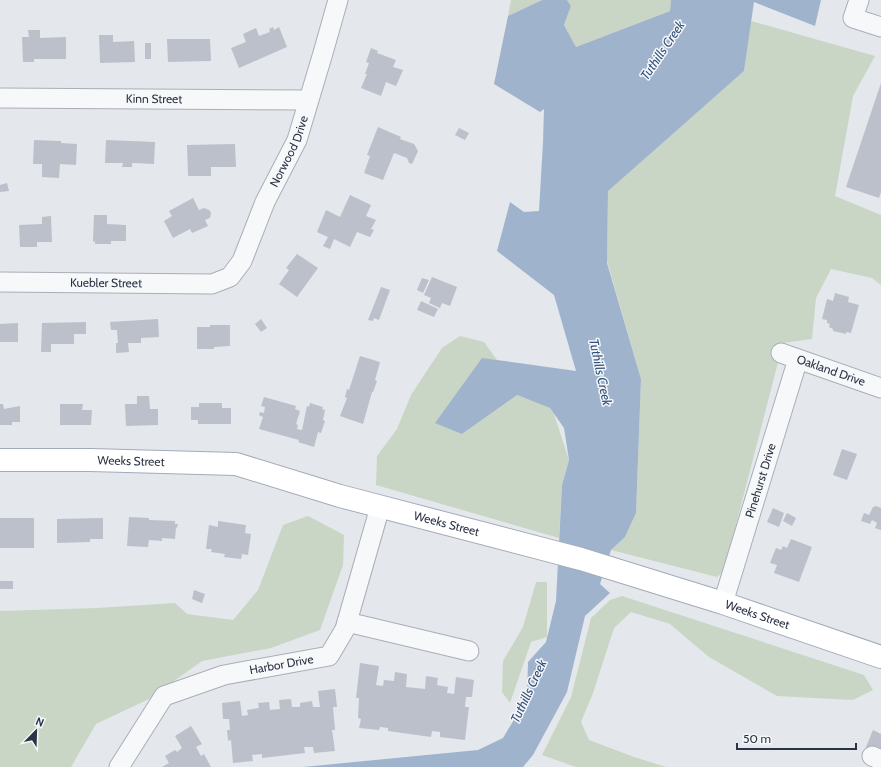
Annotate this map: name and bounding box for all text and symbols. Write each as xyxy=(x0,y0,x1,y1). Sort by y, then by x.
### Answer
water label: Tuthills Creek xyxy=(636,17,688,83)
street label: Kinn Street xyxy=(126,91,182,106)
street label: Norwood Drive xyxy=(266,114,311,189)
street label: Kuebler Street xyxy=(70,275,142,290)
water label: Tuthills Creek xyxy=(586,337,616,407)
street label: Oakland Drive xyxy=(795,351,868,389)
street label: Pinehurst Drive xyxy=(742,441,779,520)
street label: Weeks Street xyxy=(97,452,165,469)
street label: Weeks Street xyxy=(412,508,481,539)
street label: Weeks Street xyxy=(723,596,792,632)
street label: Harbor Drive xyxy=(248,651,314,677)
water label: Tuthills Creek xyxy=(506,656,550,725)
north arrow xyxy=(16,711,56,751)
text: N xyxy=(34,714,46,730)
scale bar xyxy=(737,725,856,751)
text: 50 m xyxy=(743,731,771,746)

